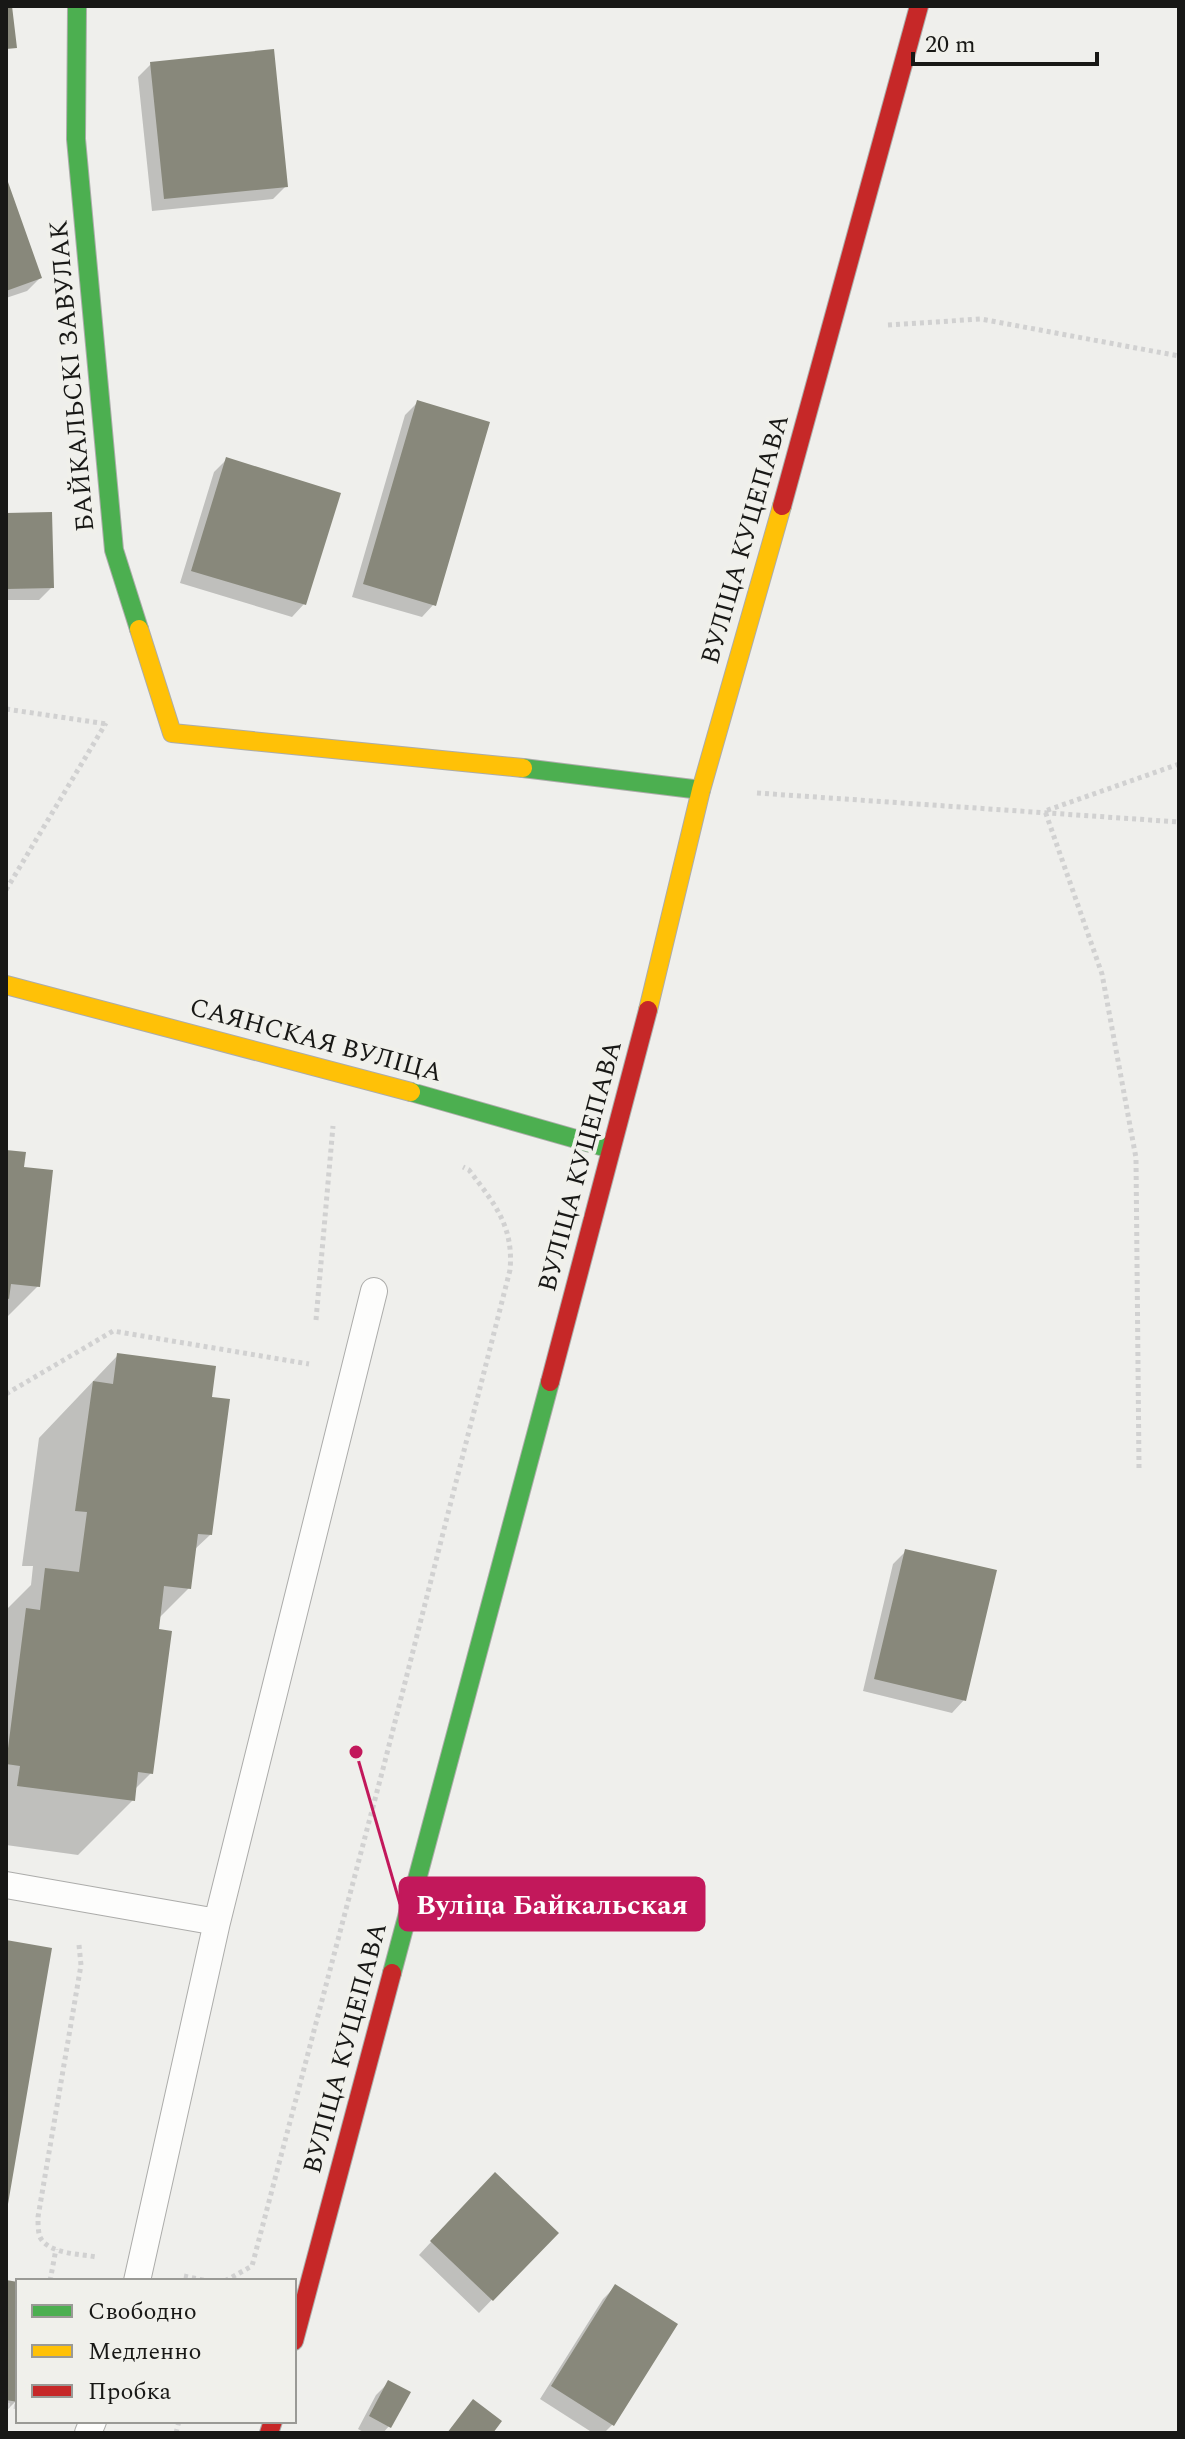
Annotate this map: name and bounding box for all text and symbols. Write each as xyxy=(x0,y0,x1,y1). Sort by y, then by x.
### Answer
scale bar xyxy=(913,16,1097,66)
text: 20 m xyxy=(925,27,976,63)
street label: БАЙКАЛЬСКІ ЗАВУЛАК xyxy=(38,218,106,533)
street label: ВУЛІЦА КУЦЕПАВА xyxy=(690,409,800,669)
street label: САЯНСКАЯ ВУЛІЦА xyxy=(185,987,447,1093)
street label: ВУЛІЦА КУЦЕПАВА xyxy=(527,1036,633,1296)
callout: Вуліца Байкальская xyxy=(400,1878,704,1930)
text: Вуліца Байкальская xyxy=(416,1884,688,1927)
street label: ВУЛІЦА КУЦЕПАВА xyxy=(292,1918,398,2178)
legend xyxy=(16,2279,296,2423)
text: Свободно xyxy=(88,2294,197,2330)
text: Медленно xyxy=(88,2334,201,2370)
text: Пробка xyxy=(88,2374,172,2410)

